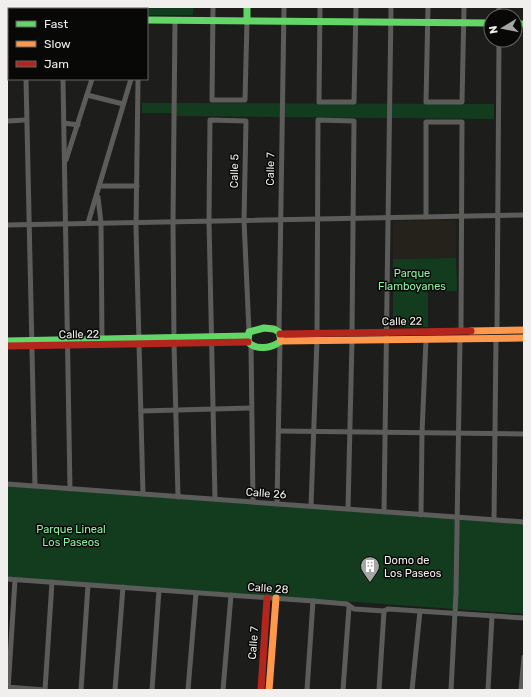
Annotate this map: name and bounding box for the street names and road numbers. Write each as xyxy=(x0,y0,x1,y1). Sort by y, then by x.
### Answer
street label: Calle 7 xyxy=(264,152,277,186)
street label: Calle 5 xyxy=(228,153,241,188)
street label: Calle 22 xyxy=(382,315,422,328)
street label: Calle 22 xyxy=(59,328,99,341)
street label: Calle 26 xyxy=(245,486,287,501)
street label: Calle 28 xyxy=(247,581,289,596)
street label: Calle 7 xyxy=(246,626,261,660)

